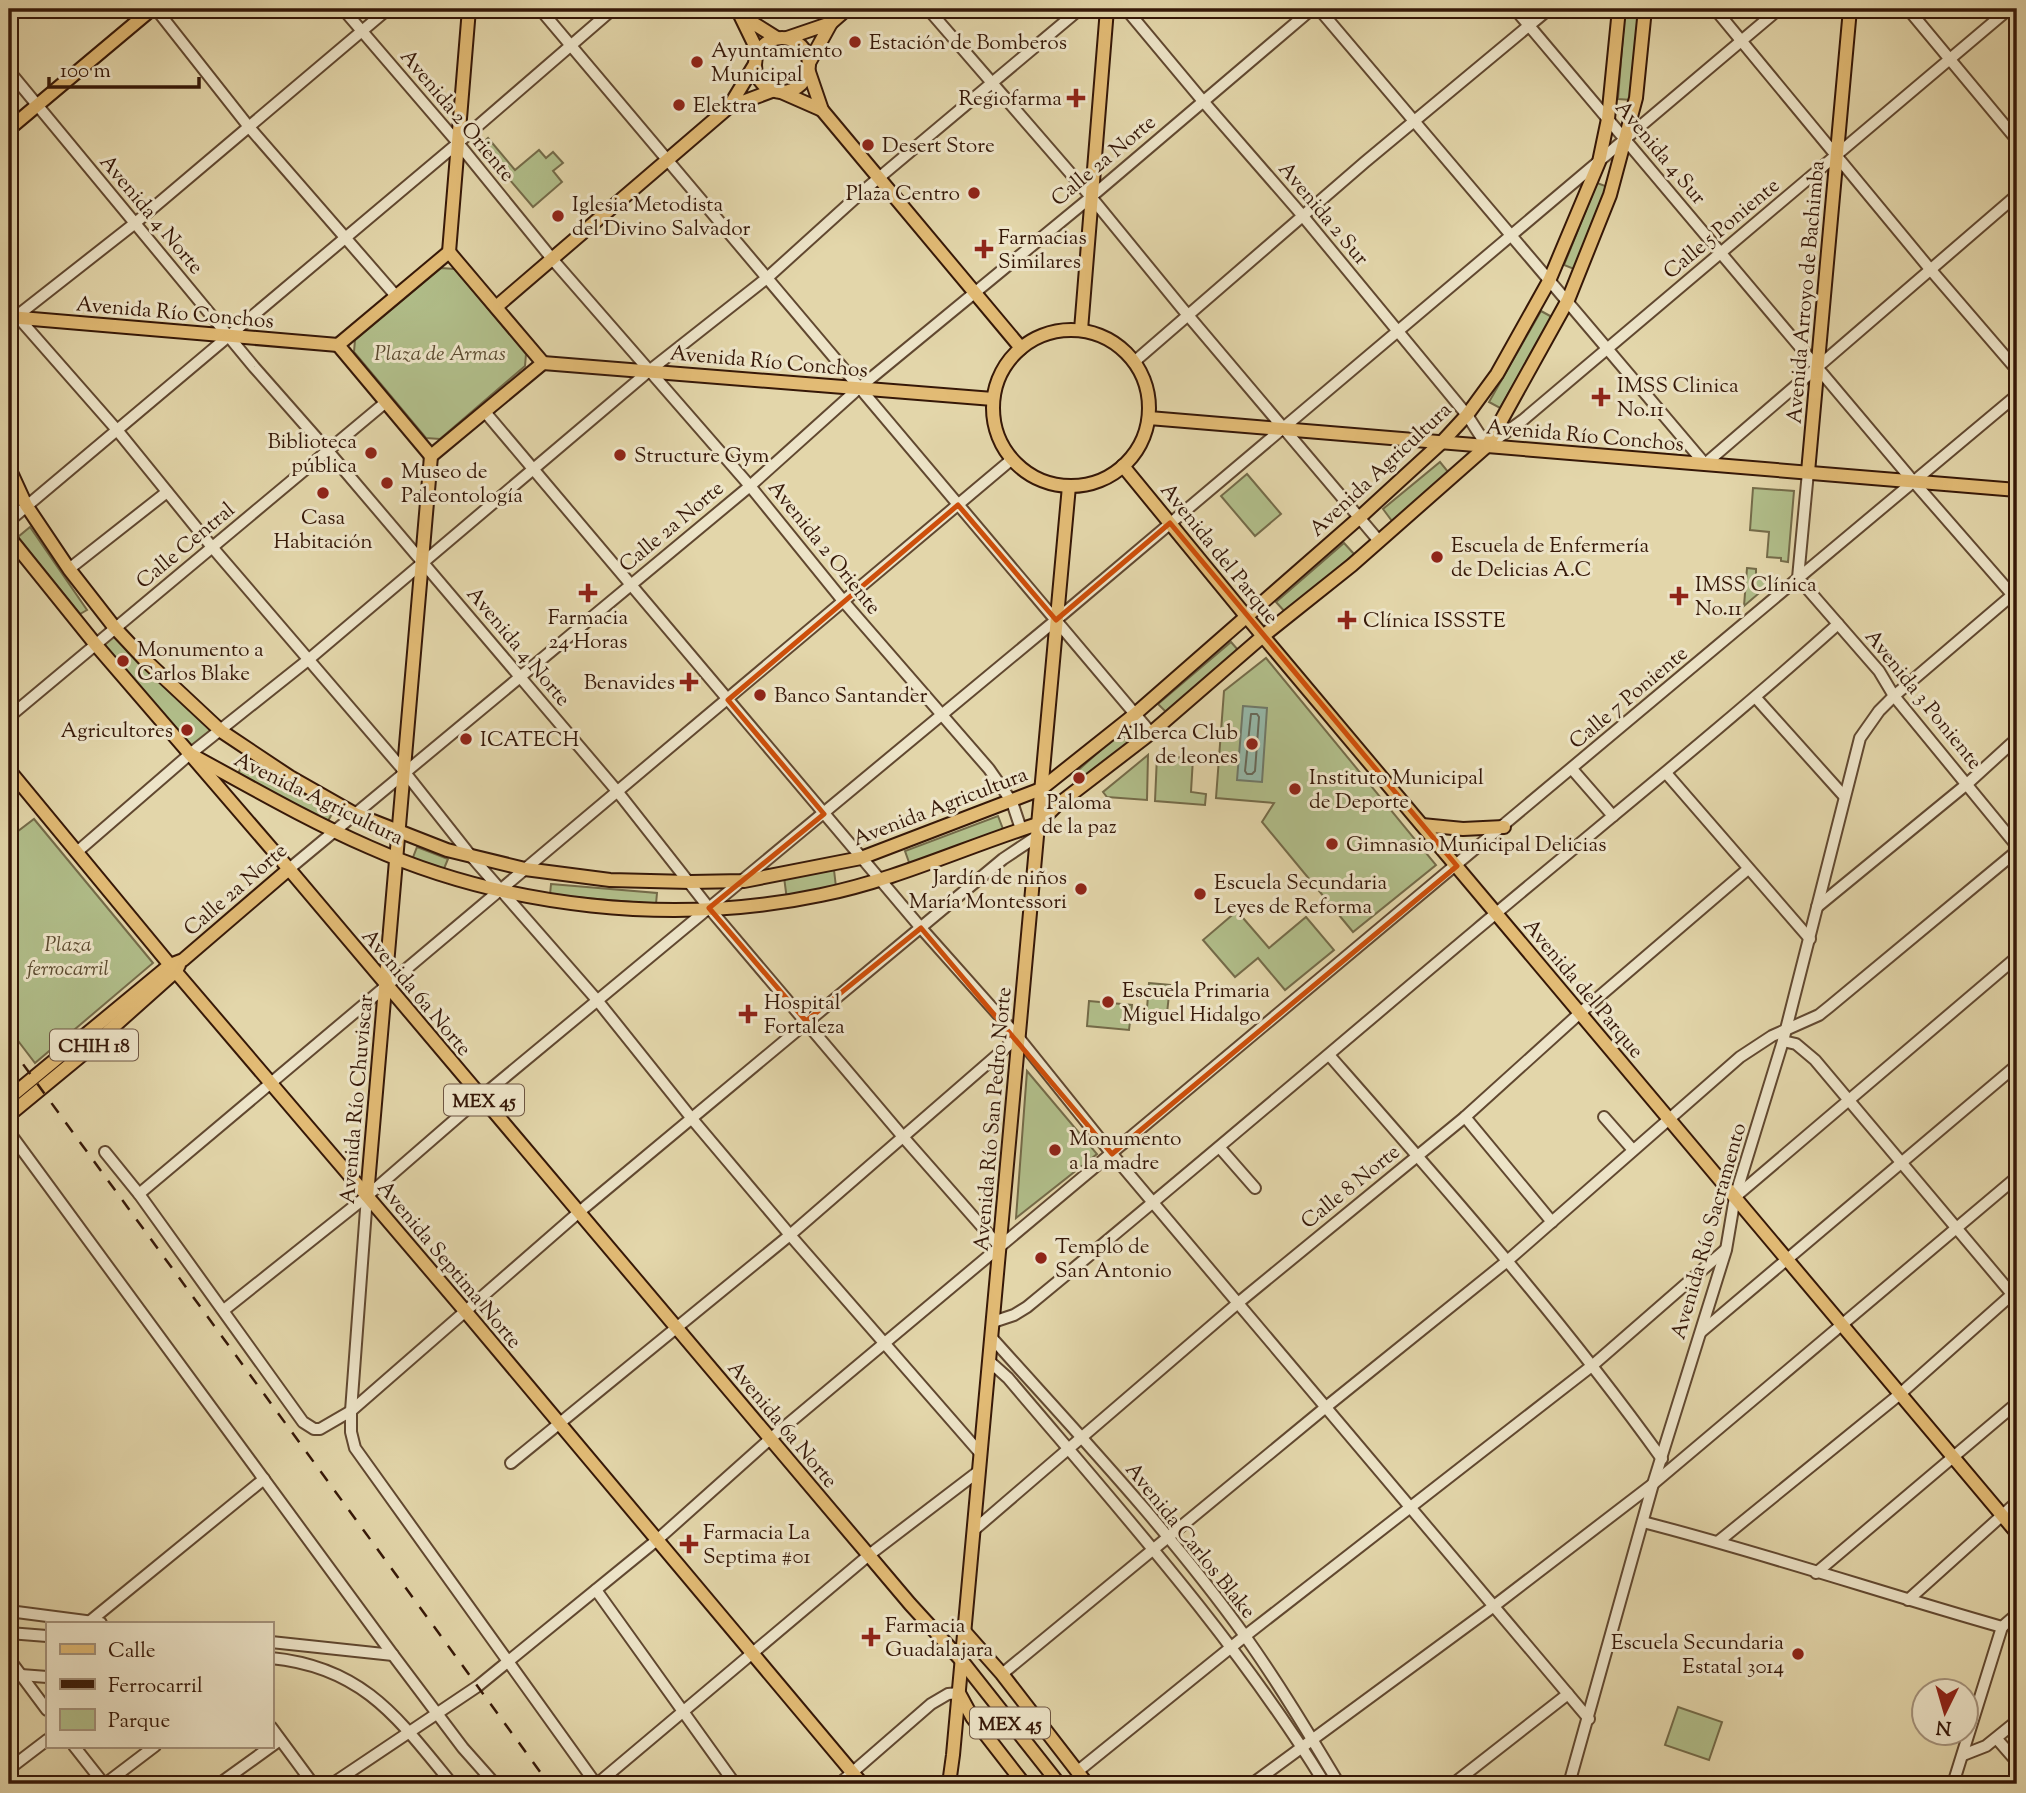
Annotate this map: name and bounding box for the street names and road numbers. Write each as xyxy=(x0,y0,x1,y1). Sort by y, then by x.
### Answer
street label: Avenida 2 Oriente xyxy=(392,43,521,189)
street label: Avenida 4 Sur xyxy=(1607,95,1712,212)
street label: Calle 2a Norte xyxy=(1045,109,1163,214)
street label: Avenida 4 Norte xyxy=(91,149,210,282)
street label: Avenida 2 Sur xyxy=(1270,156,1375,273)
street label: Avenida Arroyo de Bachimba xyxy=(1781,159,1833,425)
street label: Calle 5 Poniente xyxy=(1658,172,1787,287)
street label: Avenida Río Conchos xyxy=(75,290,275,338)
street label: Avenida Río Conchos xyxy=(669,339,869,387)
street label: Avenida Agricultura xyxy=(1303,396,1459,545)
street label: Avenida Río Conchos xyxy=(1485,413,1685,461)
street label: Calle 2a Norte xyxy=(613,475,731,580)
street label: Avenida 2 Oriente xyxy=(760,475,887,622)
street label: Avenida del Parque xyxy=(1152,477,1285,631)
street label: Calle Central xyxy=(130,496,242,597)
street label: Avenida 4 Norte xyxy=(458,581,577,714)
street label: Avenida 3 Poniente xyxy=(1856,624,1989,777)
street label: Calle 7 Poniente xyxy=(1563,640,1695,757)
street label: Avenida Agricultura xyxy=(228,746,408,854)
street label: Avenida Agricultura xyxy=(849,761,1033,855)
street label: Calle 2a Norte xyxy=(178,837,295,944)
street label: Avenida del Parque xyxy=(1515,913,1650,1066)
street label: Avenida 6a Norte xyxy=(353,923,478,1063)
street label: Avenida Río San Pedro Norte xyxy=(967,986,1020,1253)
street label: Avenida Río Chuviscar xyxy=(334,993,382,1205)
road number: CHIH 18 xyxy=(50,1030,138,1060)
road number: MEX 45 xyxy=(444,1084,524,1116)
street label: Avenida Río Sacramento xyxy=(1665,1120,1755,1343)
street label: Calle 8 Norte xyxy=(1295,1138,1407,1237)
street label: Avenida Septima Norte xyxy=(369,1175,528,1356)
street label: Avenida 6a Norte xyxy=(719,1355,844,1495)
street label: Avenida Carlos Blake xyxy=(1117,1457,1262,1626)
road number: MEX 45 xyxy=(970,1708,1050,1738)

